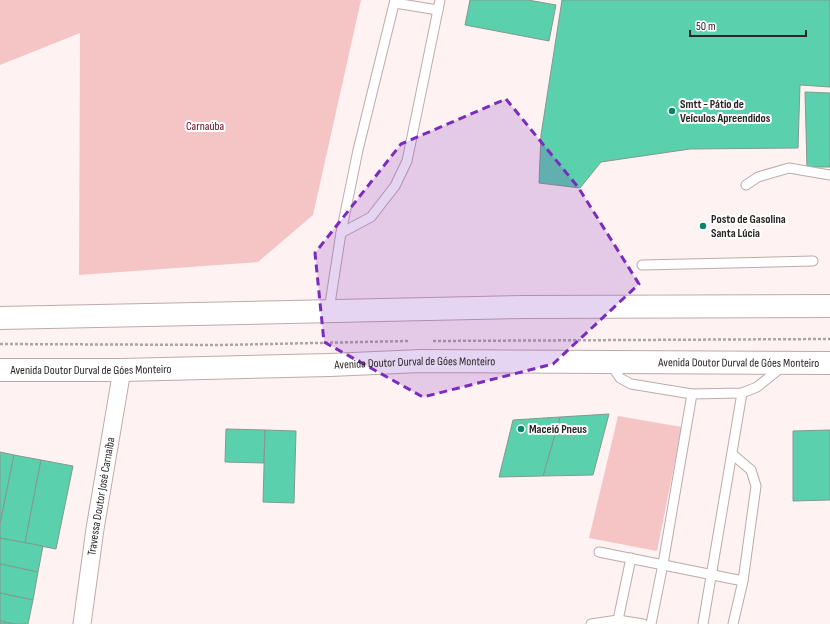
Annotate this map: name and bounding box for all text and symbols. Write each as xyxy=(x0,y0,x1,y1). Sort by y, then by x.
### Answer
scale bar xyxy=(690,12,806,38)
text: 50 m xyxy=(696,19,716,34)
place label: Smtt - Pátio de Veículos Apreendidos xyxy=(680,97,771,126)
marker: Smtt - Pátio de Veículos Apreendidos xyxy=(667,106,677,116)
park label: Carnaúba xyxy=(186,119,224,134)
place label: Posto de Gasolina Santa Lúcia xyxy=(711,212,786,241)
marker: Posto de Gasolina Santa Lúcia xyxy=(698,221,708,231)
street label: Avenida Doutor Durval de Góes Monteiro xyxy=(333,353,495,372)
street label: Avenida Doutor Durval de Góes Monteiro xyxy=(657,355,819,370)
street label: Avenida Doutor Durval de Góes Monteiro xyxy=(10,361,172,378)
place label: Maceió Pneus xyxy=(529,422,587,437)
marker: Maceió Pneus xyxy=(516,424,526,434)
street label: Travessa Doutor José Carnaíba xyxy=(84,436,118,557)

